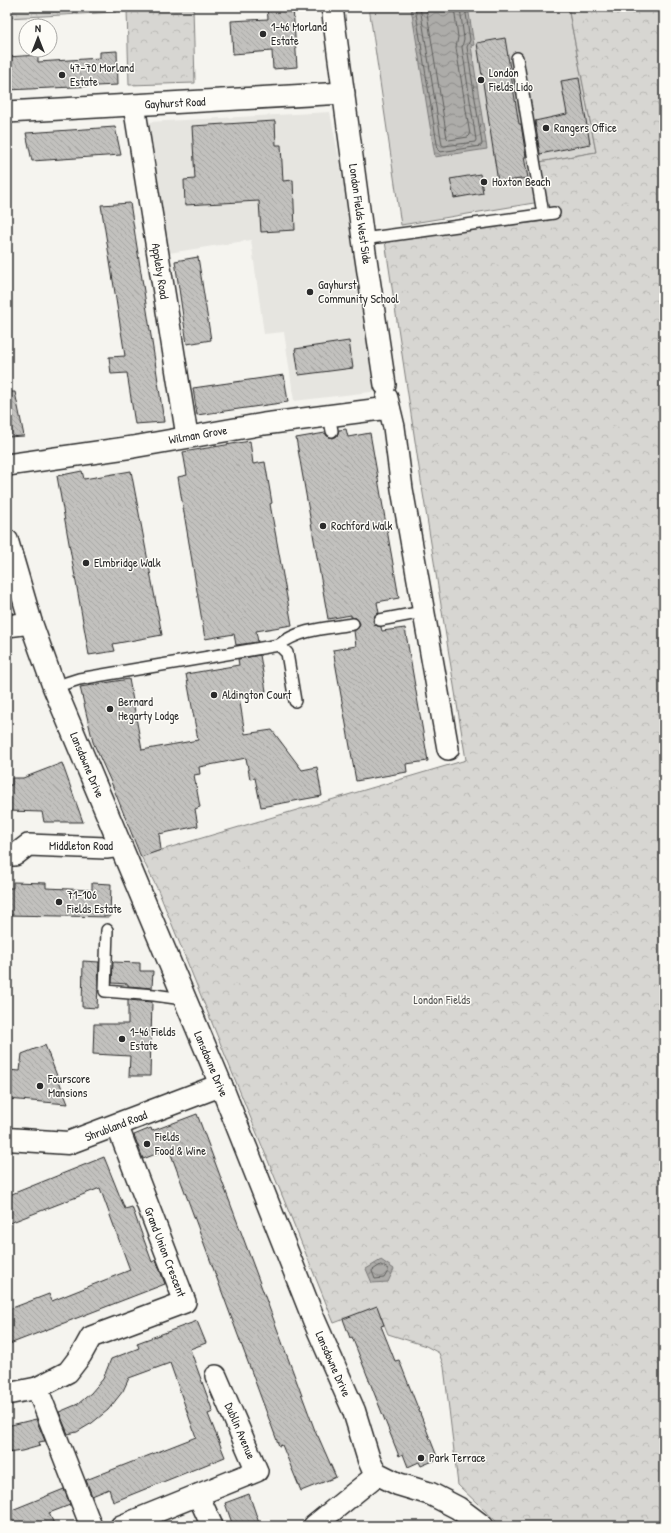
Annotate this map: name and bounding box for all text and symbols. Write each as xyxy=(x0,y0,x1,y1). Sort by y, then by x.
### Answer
north arrow xyxy=(18,18,58,58)
place label: 1-46 Morland Estate xyxy=(271,18,327,49)
text: N xyxy=(35,21,41,35)
marker: 1-46 Morland Estate xyxy=(258,29,268,39)
place label: 47-70 Morland Estate xyxy=(70,59,134,90)
place label: London Fields Lido xyxy=(488,64,533,95)
marker: 47-70 Morland Estate xyxy=(57,70,67,80)
marker: London Fields Lido xyxy=(476,75,486,85)
street label: Gayhurst Road xyxy=(144,92,206,113)
place label: Rangers Office xyxy=(554,119,617,136)
marker: Rangers Office xyxy=(541,123,551,133)
street label: London Fields West Side xyxy=(345,163,376,265)
place label: Hoxton Beach xyxy=(492,173,550,190)
marker: Hoxton Beach xyxy=(479,177,489,187)
street label: Appleby Road xyxy=(148,242,173,300)
place label: Gayhurst Community School xyxy=(318,276,399,307)
marker: Gayhurst Community School xyxy=(305,287,315,297)
street label: Wilman Grove xyxy=(167,421,229,448)
place label: Rochford Walk xyxy=(331,517,392,534)
marker: Rochford Walk xyxy=(318,521,328,531)
place label: Elmbridge Walk xyxy=(94,554,161,571)
marker: Elmbridge Walk xyxy=(81,558,91,568)
place label: Aldington Court xyxy=(222,686,292,703)
marker: Aldington Court xyxy=(209,690,219,700)
place label: Bernard Hegarty Lodge xyxy=(118,693,179,724)
marker: Bernard Hegarty Lodge xyxy=(105,704,115,714)
street label: Lansdowne Drive xyxy=(66,729,109,800)
street label: Middleton Road xyxy=(49,837,113,854)
place label: 71-106 Fields Estate xyxy=(66,886,122,917)
marker: 71-106 Fields Estate xyxy=(54,897,64,907)
park label: London Fields xyxy=(414,991,471,1008)
place label: 1-46 Fields Estate xyxy=(130,1023,176,1054)
street label: Lansdowne Drive xyxy=(190,1028,233,1099)
marker: 1-46 Fields Estate xyxy=(117,1034,127,1044)
place label: Fourscore Mansions xyxy=(47,1070,90,1101)
marker: Fourscore Mansions xyxy=(35,1081,45,1091)
street label: Shrubland Road xyxy=(82,1106,150,1145)
place label: Fields Food & Wine xyxy=(154,1128,206,1159)
marker: Fields Food & Wine xyxy=(142,1139,152,1149)
street label: Grand Union Crescent xyxy=(140,1204,191,1300)
street label: Lansdowne Drive xyxy=(311,1328,356,1399)
street label: Dublin Avenue xyxy=(221,1400,260,1462)
place label: Park Terrace xyxy=(429,1449,486,1466)
marker: Park Terrace xyxy=(416,1453,426,1463)

